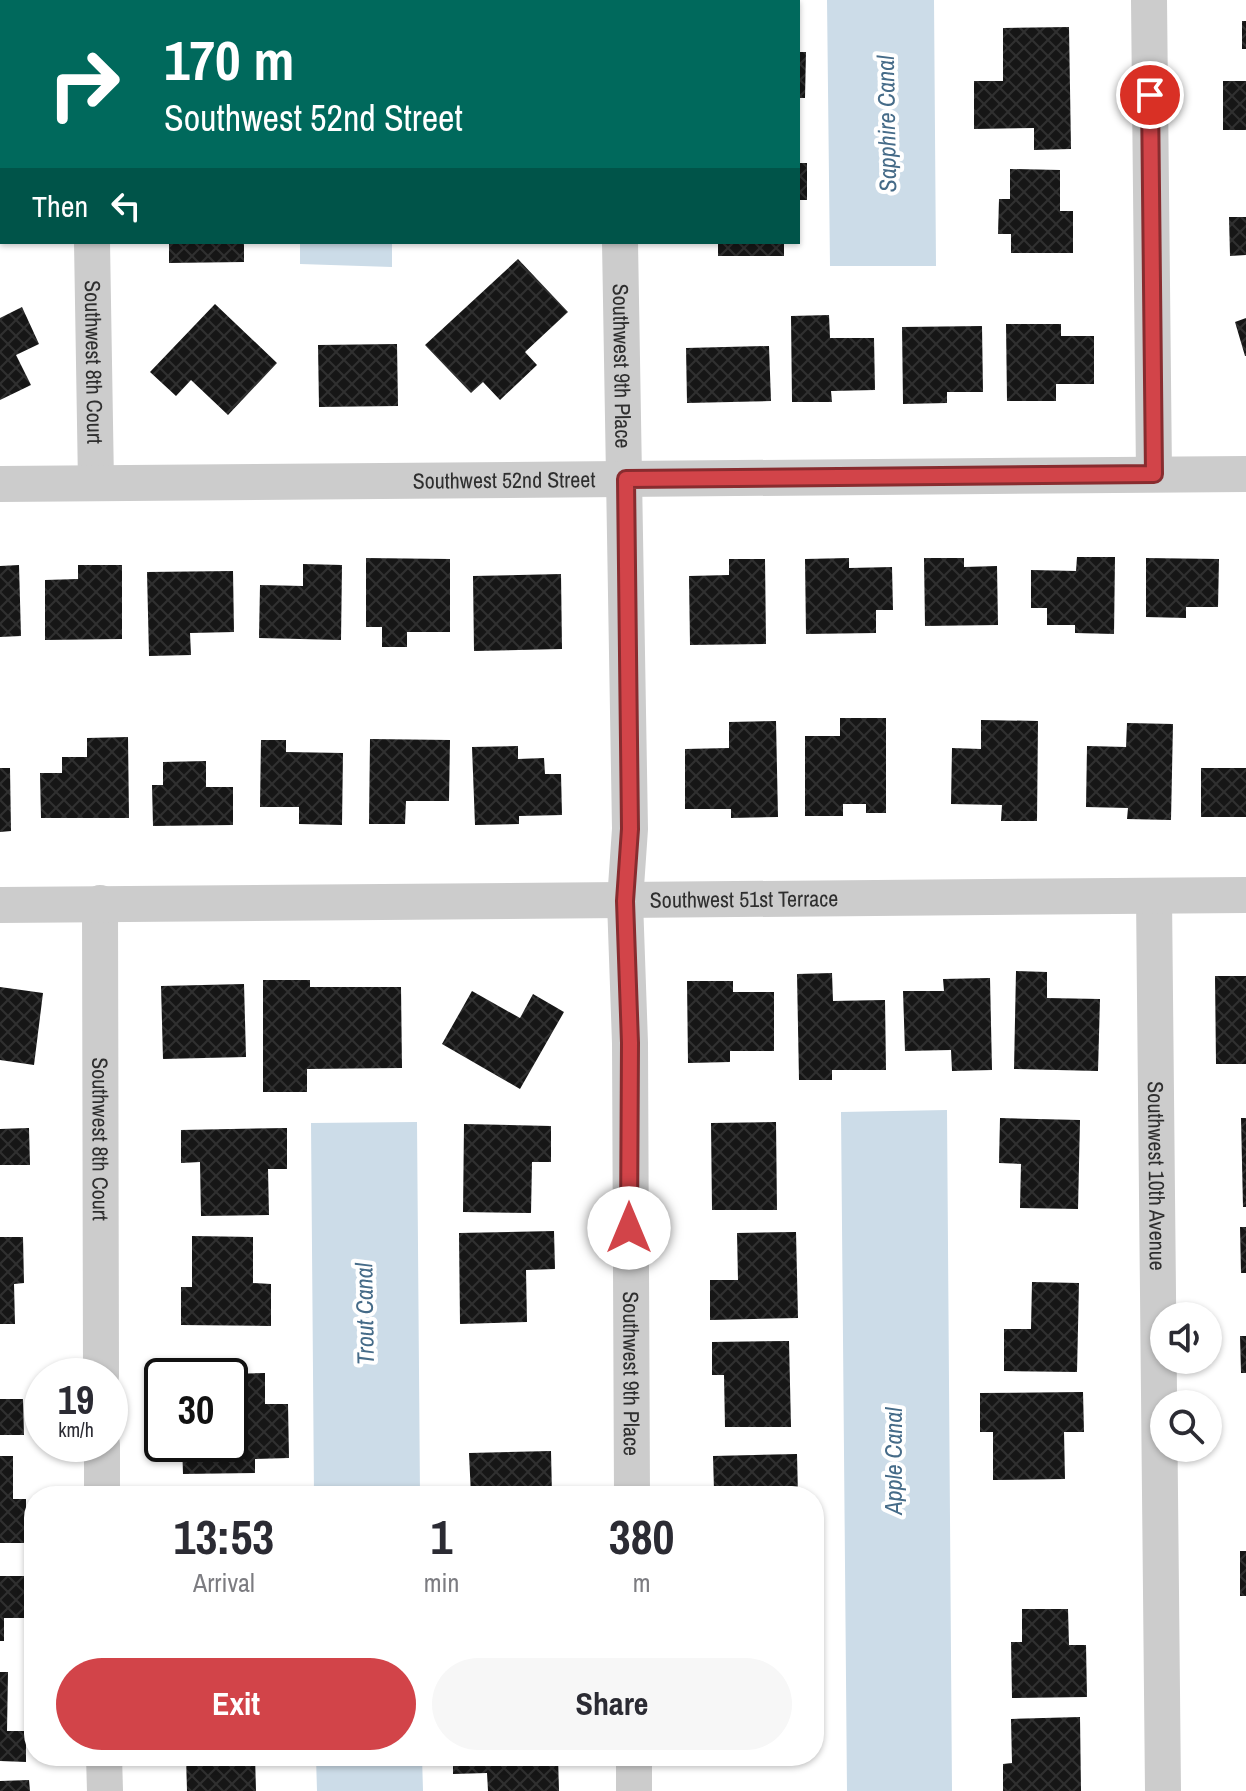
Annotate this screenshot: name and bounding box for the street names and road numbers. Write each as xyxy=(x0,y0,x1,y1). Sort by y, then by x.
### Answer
street label: Southwest 8th Court xyxy=(78,280,110,444)
street label: Southwest 9th Place xyxy=(606,283,639,449)
street label: Southwest 52nd Street xyxy=(412,464,596,496)
street label: Southwest 51st Terrace xyxy=(650,883,838,915)
street label: Southwest 8th Court xyxy=(85,1057,116,1221)
street label: Southwest 10th Avenue xyxy=(1141,1081,1173,1271)
street label: Southwest 9th Place xyxy=(616,1291,647,1456)

